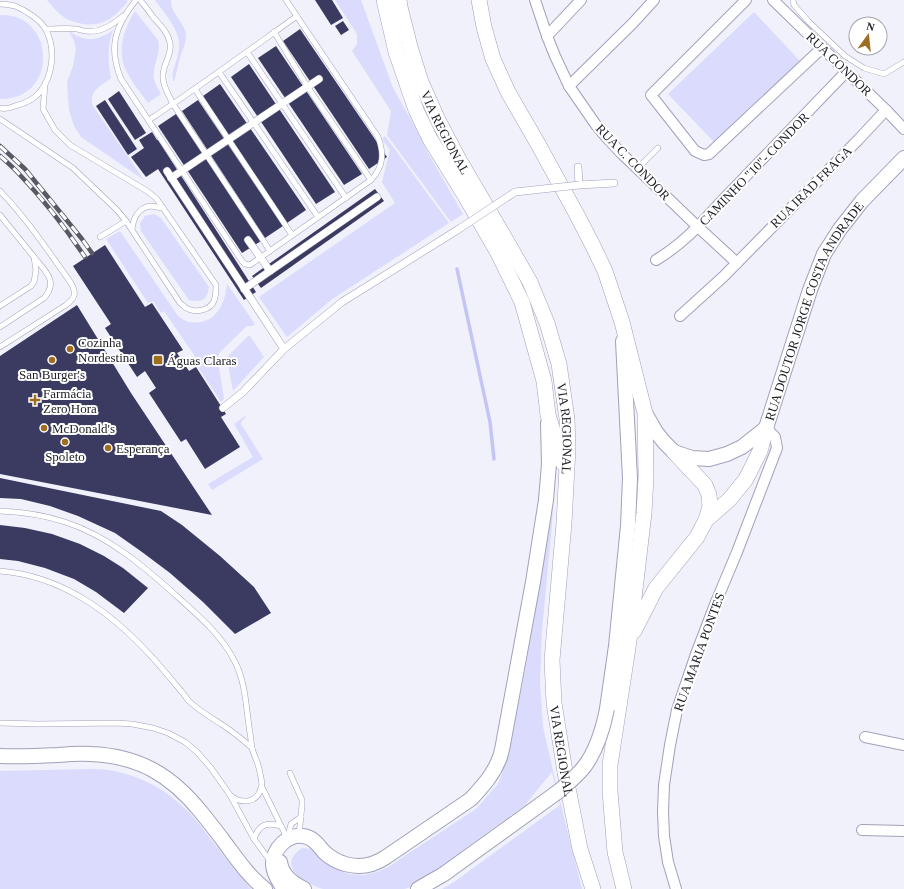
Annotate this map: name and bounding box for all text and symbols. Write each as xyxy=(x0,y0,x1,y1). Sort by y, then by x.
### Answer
north arrow xyxy=(848,16,888,56)
text: N xyxy=(865,20,876,33)
street label: RUA CONDOR xyxy=(803,29,875,99)
street label: VIA REGIONAL xyxy=(418,88,473,177)
street label: CAMINHO "10"- CONDOR xyxy=(696,109,812,229)
street label: RUA C. CONDOR xyxy=(593,121,673,203)
street label: RUA IRAD FRAGA xyxy=(767,143,855,231)
street label: RUA DOUTOR JORGE COSTA ANDRADE xyxy=(761,198,866,422)
place label: Cozinha Nordestina xyxy=(78,335,135,365)
marker: Cozinha Nordestina xyxy=(65,344,75,354)
place label: Águas Claras xyxy=(167,353,237,368)
marker: Águas Claras xyxy=(152,354,164,366)
marker: San Burger's xyxy=(47,355,57,365)
place label: San Burger's xyxy=(19,367,85,382)
street label: VIA REGIONAL xyxy=(554,382,576,475)
place label: Farmácia Zero Hora xyxy=(43,386,97,416)
marker: Farmácia Zero Hora xyxy=(30,395,40,405)
place label: McDonald's xyxy=(52,421,115,436)
marker: McDonald's xyxy=(39,423,49,433)
marker: Spoleto xyxy=(60,437,70,447)
place label: Esperança xyxy=(116,441,170,456)
marker: Esperança xyxy=(103,443,113,453)
place label: Spoleto xyxy=(45,449,85,464)
street label: RUA MARIA PONTES xyxy=(671,591,727,713)
street label: VIA REGIONAL xyxy=(547,704,577,798)

